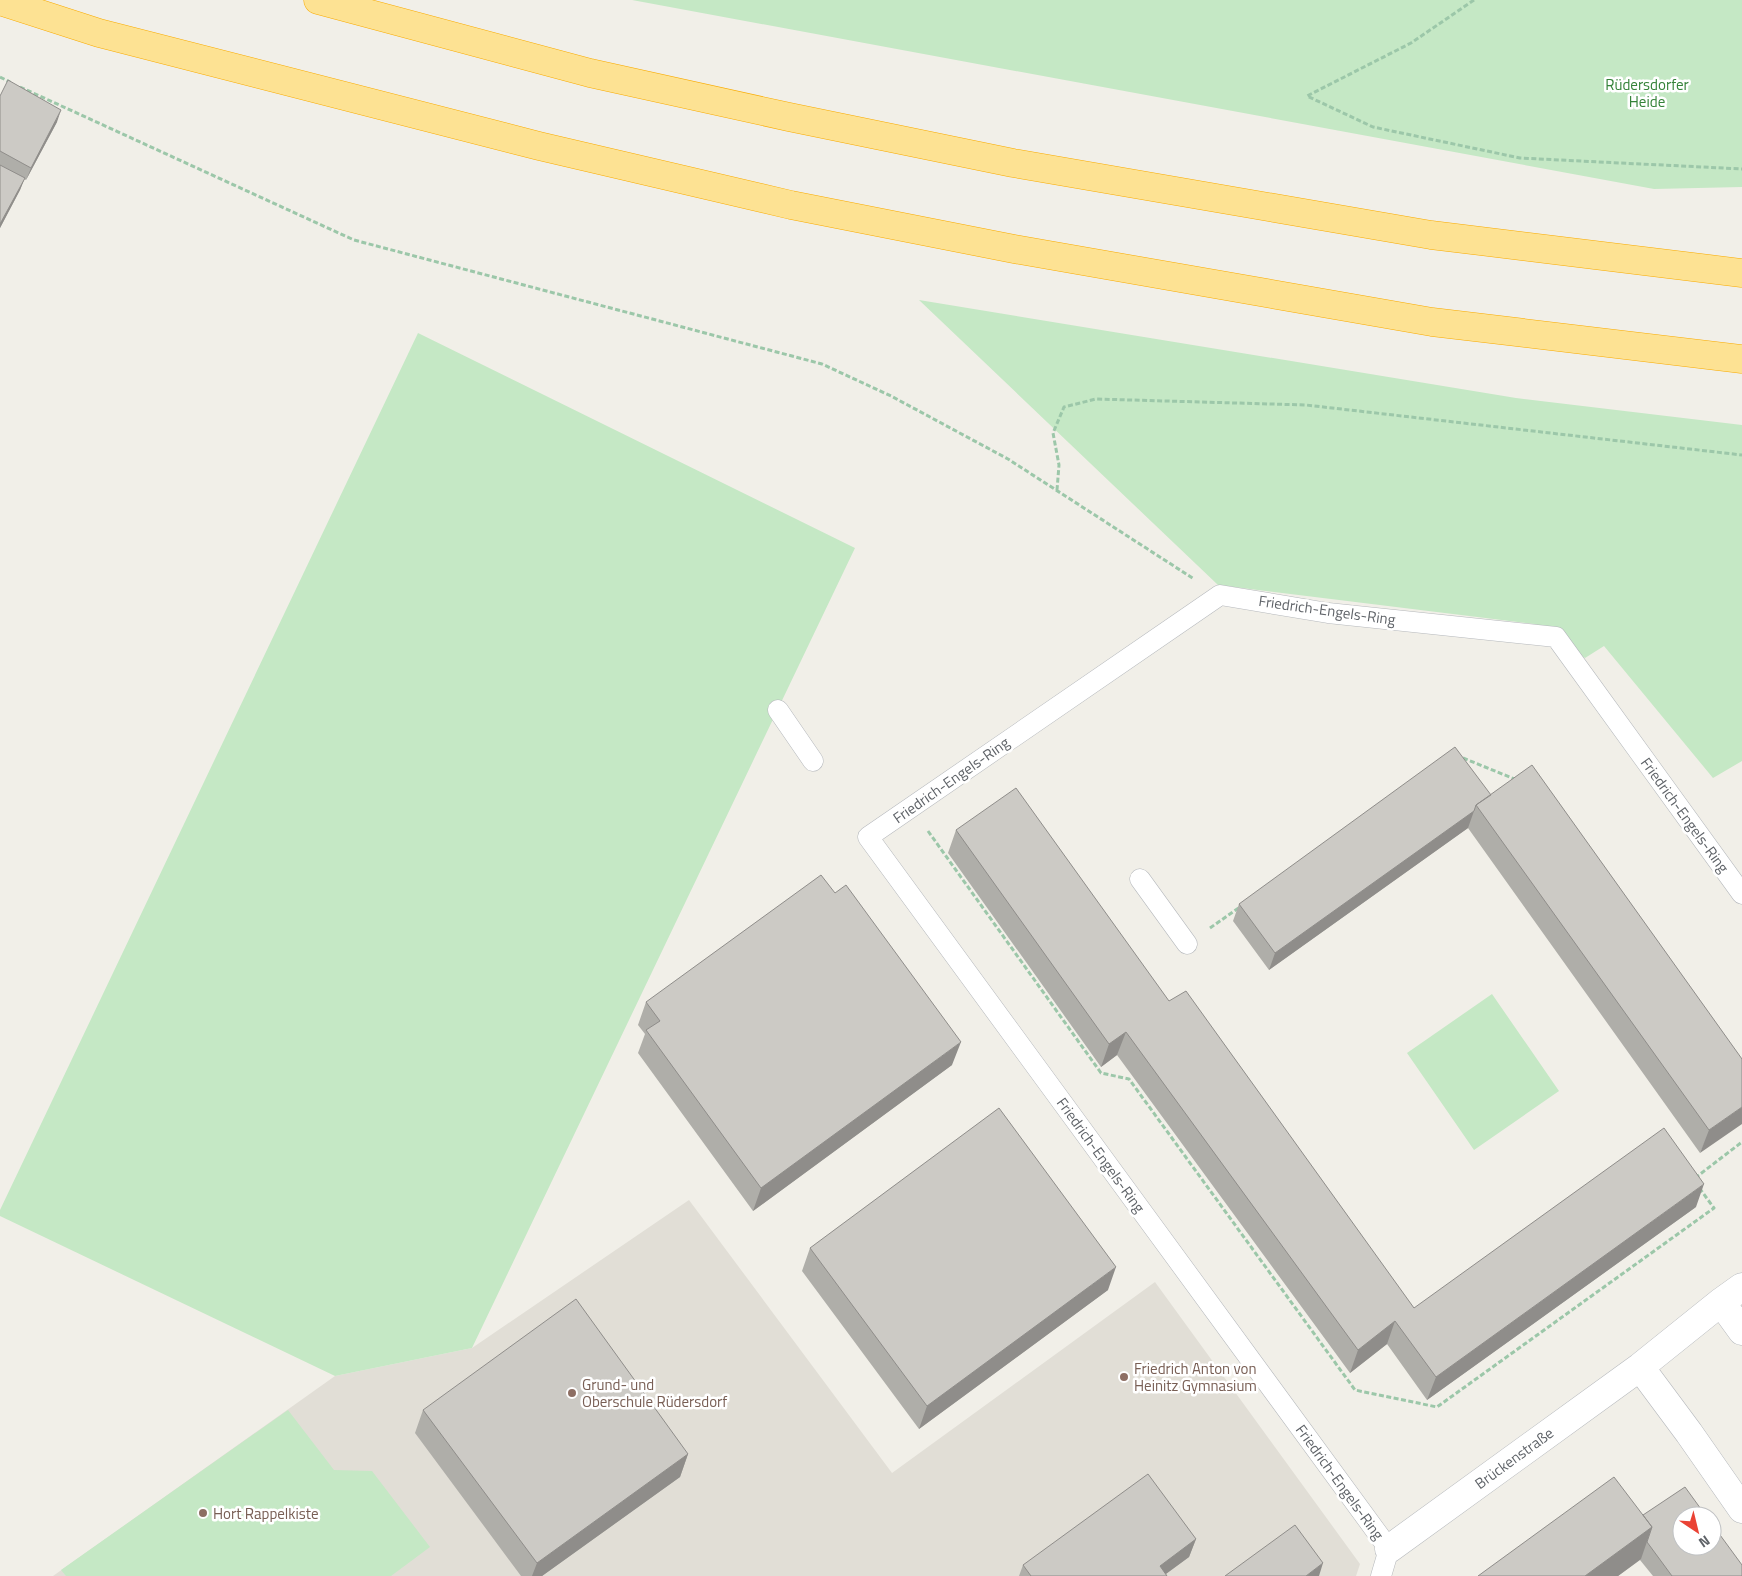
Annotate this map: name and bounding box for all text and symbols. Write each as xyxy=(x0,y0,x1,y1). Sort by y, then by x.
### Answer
park label: Rüdersdorfer Heide xyxy=(1605,73,1689,113)
street label: Friedrich-Engels-Ring xyxy=(1257,589,1397,631)
street label: Friedrich-Engels-Ring xyxy=(888,731,1014,829)
street label: Friedrich-Engels-Ring xyxy=(1635,752,1735,878)
street label: Friedrich-Engels-Ring xyxy=(1051,1092,1151,1218)
place label: Friedrich Anton von Heinitz Gymnasium xyxy=(1134,1357,1257,1397)
marker: Friedrich Anton von Heinitz Gymnasium xyxy=(1118,1371,1130,1383)
place label: Grund- und Oberschule Rüdersdorf xyxy=(582,1373,727,1413)
marker: Grund- und Oberschule Rüdersdorf xyxy=(566,1387,578,1399)
street label: Friedrich-Engels-Ring xyxy=(1290,1419,1390,1545)
street label: Brückenstraße xyxy=(1470,1421,1558,1495)
place label: Hort Rappelkiste xyxy=(213,1502,319,1525)
north arrow xyxy=(1672,1506,1722,1556)
marker: Hort Rappelkiste xyxy=(197,1507,209,1519)
text: N xyxy=(1695,1531,1715,1553)

